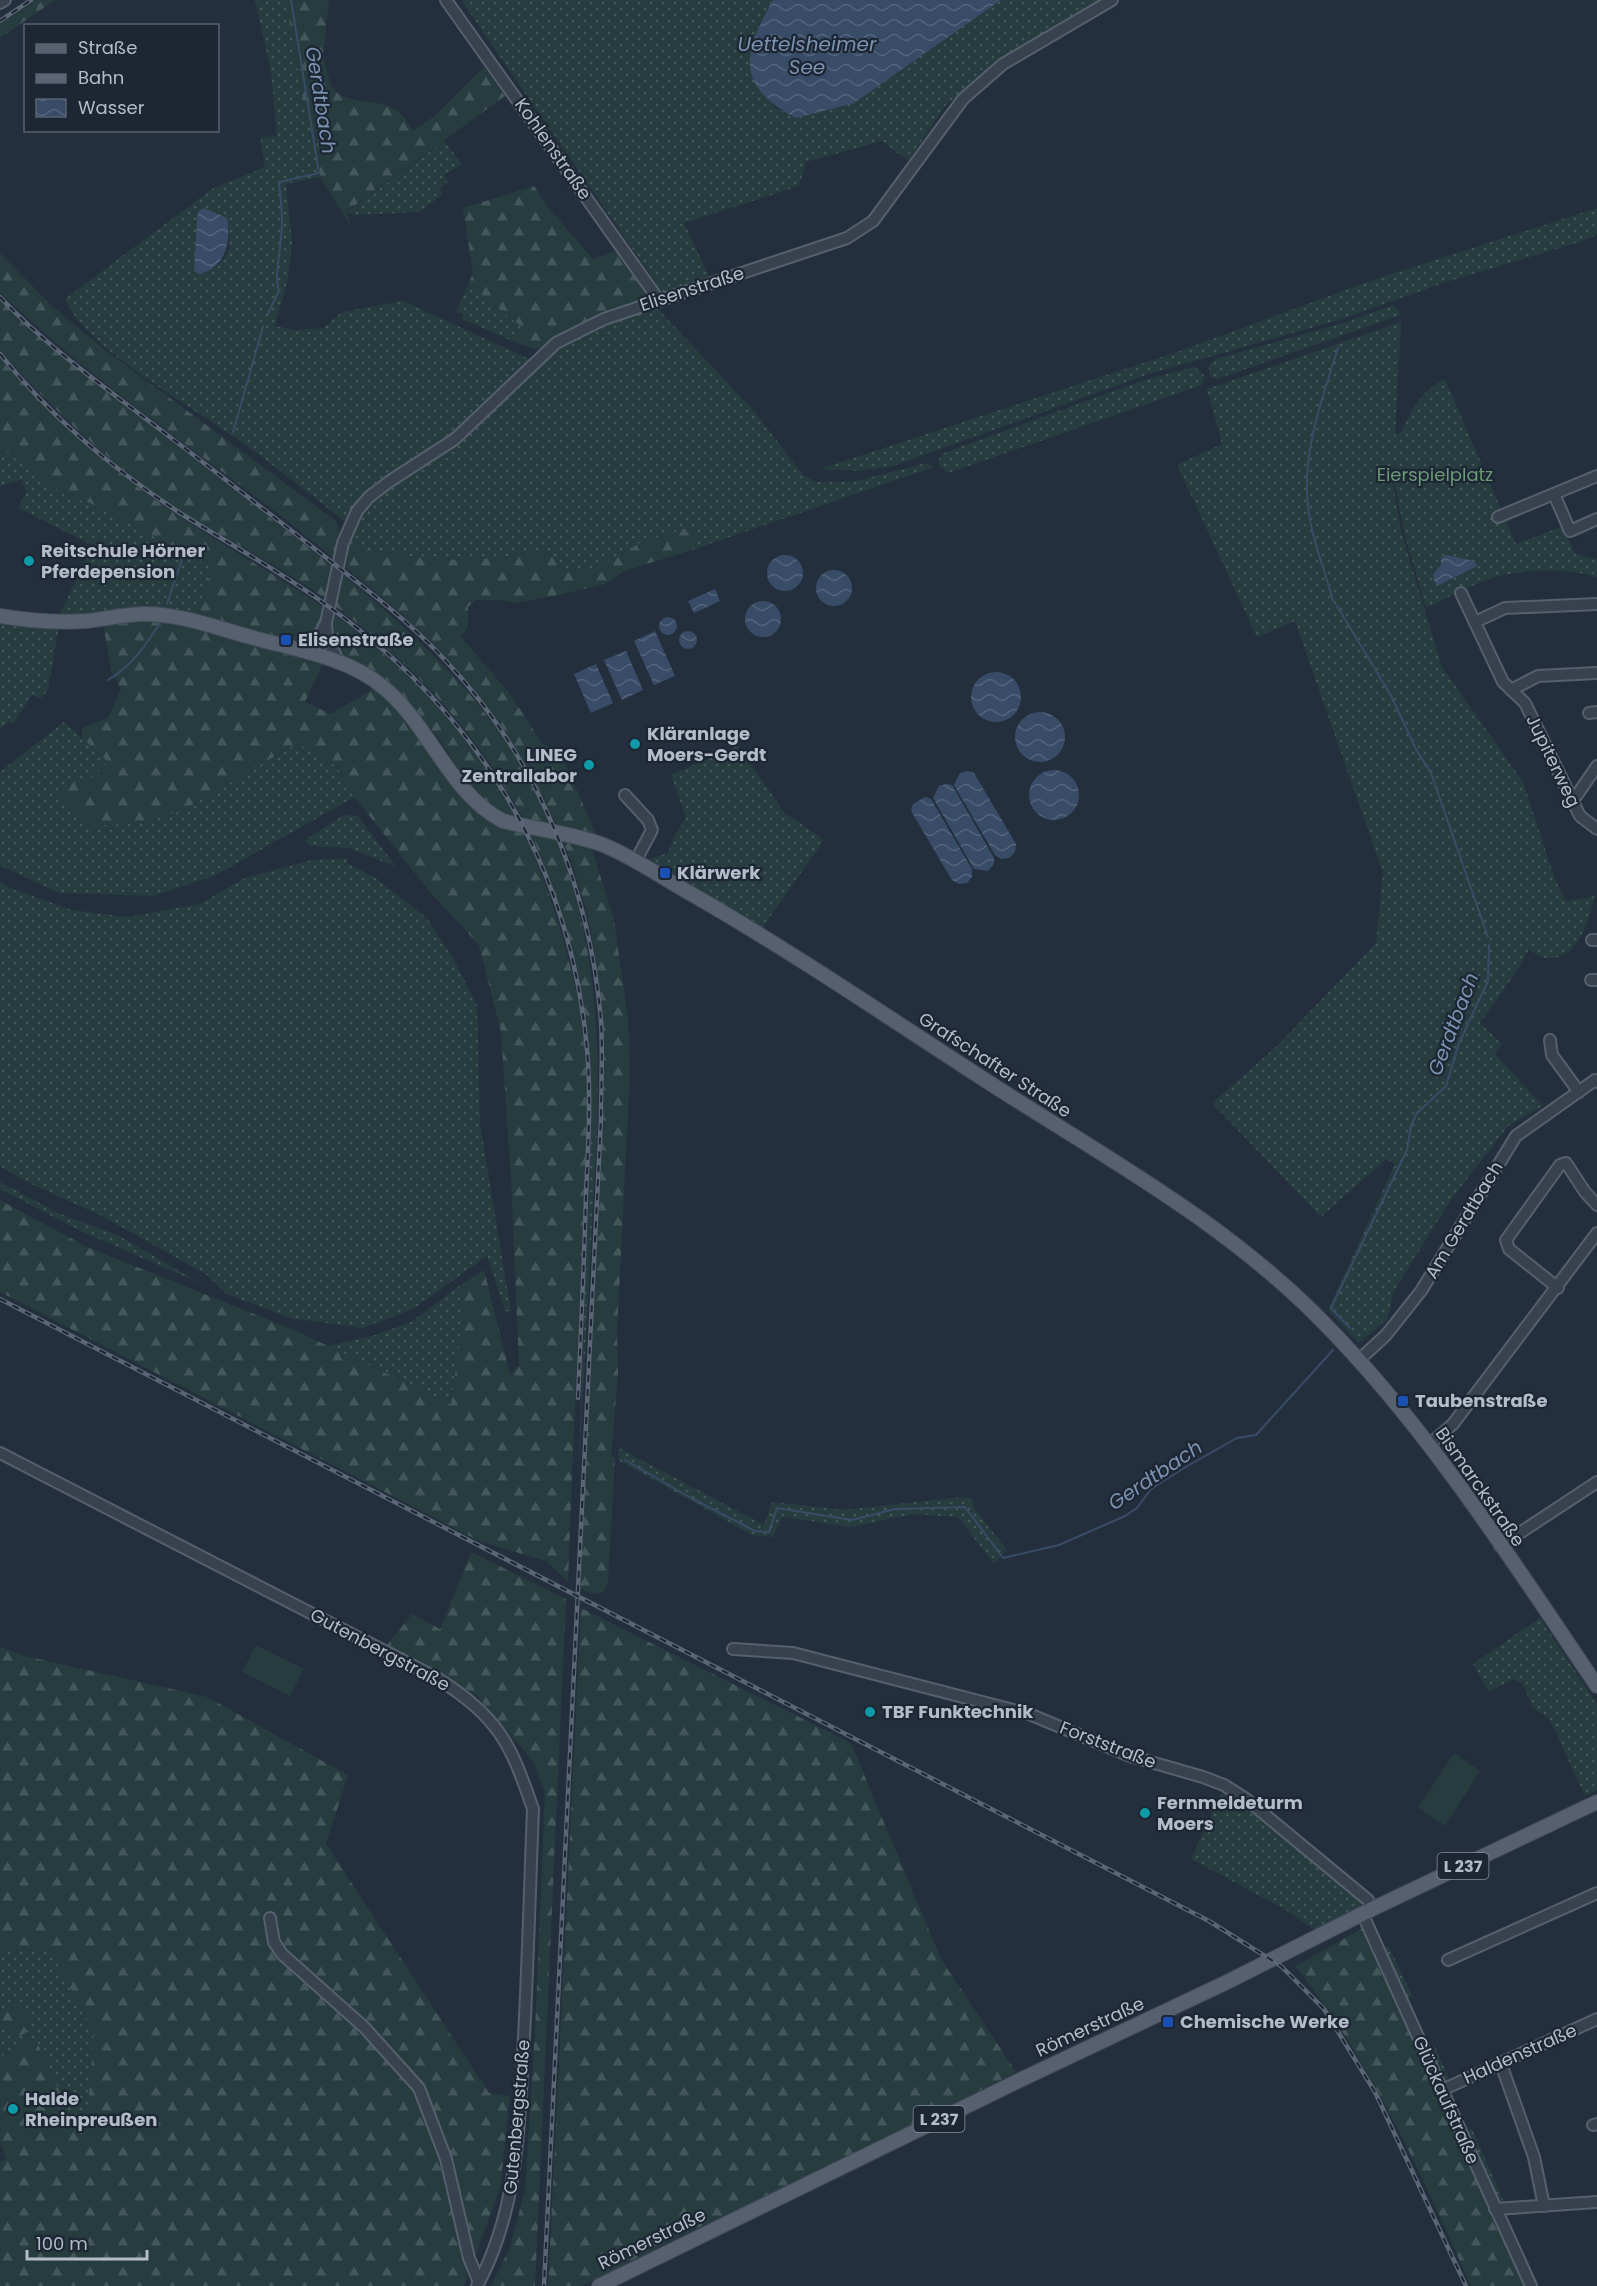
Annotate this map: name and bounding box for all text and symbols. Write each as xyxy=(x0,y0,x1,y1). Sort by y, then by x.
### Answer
legend xyxy=(24,24,219,132)
water label: Uettelsheimer See xyxy=(738,30,877,81)
text: Straße xyxy=(78,35,137,60)
water label: Gerdtbach xyxy=(299,44,343,156)
text: Bahn xyxy=(78,65,124,90)
street label: Kohlenstraße xyxy=(509,93,598,205)
text: Wasser xyxy=(78,95,145,120)
street label: Elisenstraße xyxy=(636,260,747,317)
park label: Eierspielplatz xyxy=(1377,462,1493,487)
place label: Reitschule Hörner Pferdepension xyxy=(41,538,205,584)
marker: Reitschule Hörner Pferdepension xyxy=(22,554,36,568)
place label: Elisenstraße xyxy=(298,627,414,652)
marker: Elisenstraße xyxy=(279,633,293,647)
street label: Jupiterweg xyxy=(1520,710,1587,811)
place label: Kläranlage Moers-Gerdt xyxy=(647,721,766,767)
marker: Kläranlage Moers-Gerdt xyxy=(628,737,642,751)
place label: LINEG Zentrallabor xyxy=(462,742,577,788)
marker: LINEG Zentrallabor xyxy=(582,758,596,772)
place label: Klärwerk xyxy=(677,860,761,885)
marker: Klärwerk xyxy=(658,866,672,880)
water label: Gerdtbach xyxy=(1421,968,1485,1080)
street label: Grafschafter Straße xyxy=(914,1006,1076,1123)
street label: Am Gerdtbach xyxy=(1419,1156,1508,1283)
place label: Taubenstraße xyxy=(1415,1388,1547,1413)
marker: Taubenstraße xyxy=(1396,1394,1410,1408)
street label: Bismarckstraße xyxy=(1430,1422,1531,1552)
water label: Gerdtbach xyxy=(1102,1433,1208,1517)
street label: Gutenbergstraße xyxy=(306,1602,455,1697)
place label: TBF Funktechnik xyxy=(882,1699,1034,1724)
marker: TBF Funktechnik xyxy=(863,1705,877,1719)
street label: Forststraße xyxy=(1056,1715,1160,1774)
place label: Fernmeldeturm Moers xyxy=(1157,1790,1303,1836)
marker: Fernmeldeturm Moers xyxy=(1138,1806,1152,1820)
road number: L 237 xyxy=(1438,1853,1488,1879)
street label: Römerstraße xyxy=(1031,1990,1148,2063)
place label: Chemische Werke xyxy=(1180,2009,1349,2034)
marker: Chemische Werke xyxy=(1161,2015,1175,2029)
street label: Haldenstraße xyxy=(1459,2017,1581,2090)
street label: Glückaufstraße xyxy=(1407,2032,1486,2168)
street label: Gutenbergstraße xyxy=(497,2039,536,2195)
place label: Halde Rheinpreußen xyxy=(25,2086,157,2132)
marker: Halde Rheinpreußen xyxy=(6,2102,20,2116)
road number: L 237 xyxy=(914,2106,964,2132)
street label: Römerstraße xyxy=(594,2202,710,2275)
scale bar xyxy=(27,2223,147,2261)
text: 100 m xyxy=(36,2231,88,2256)

